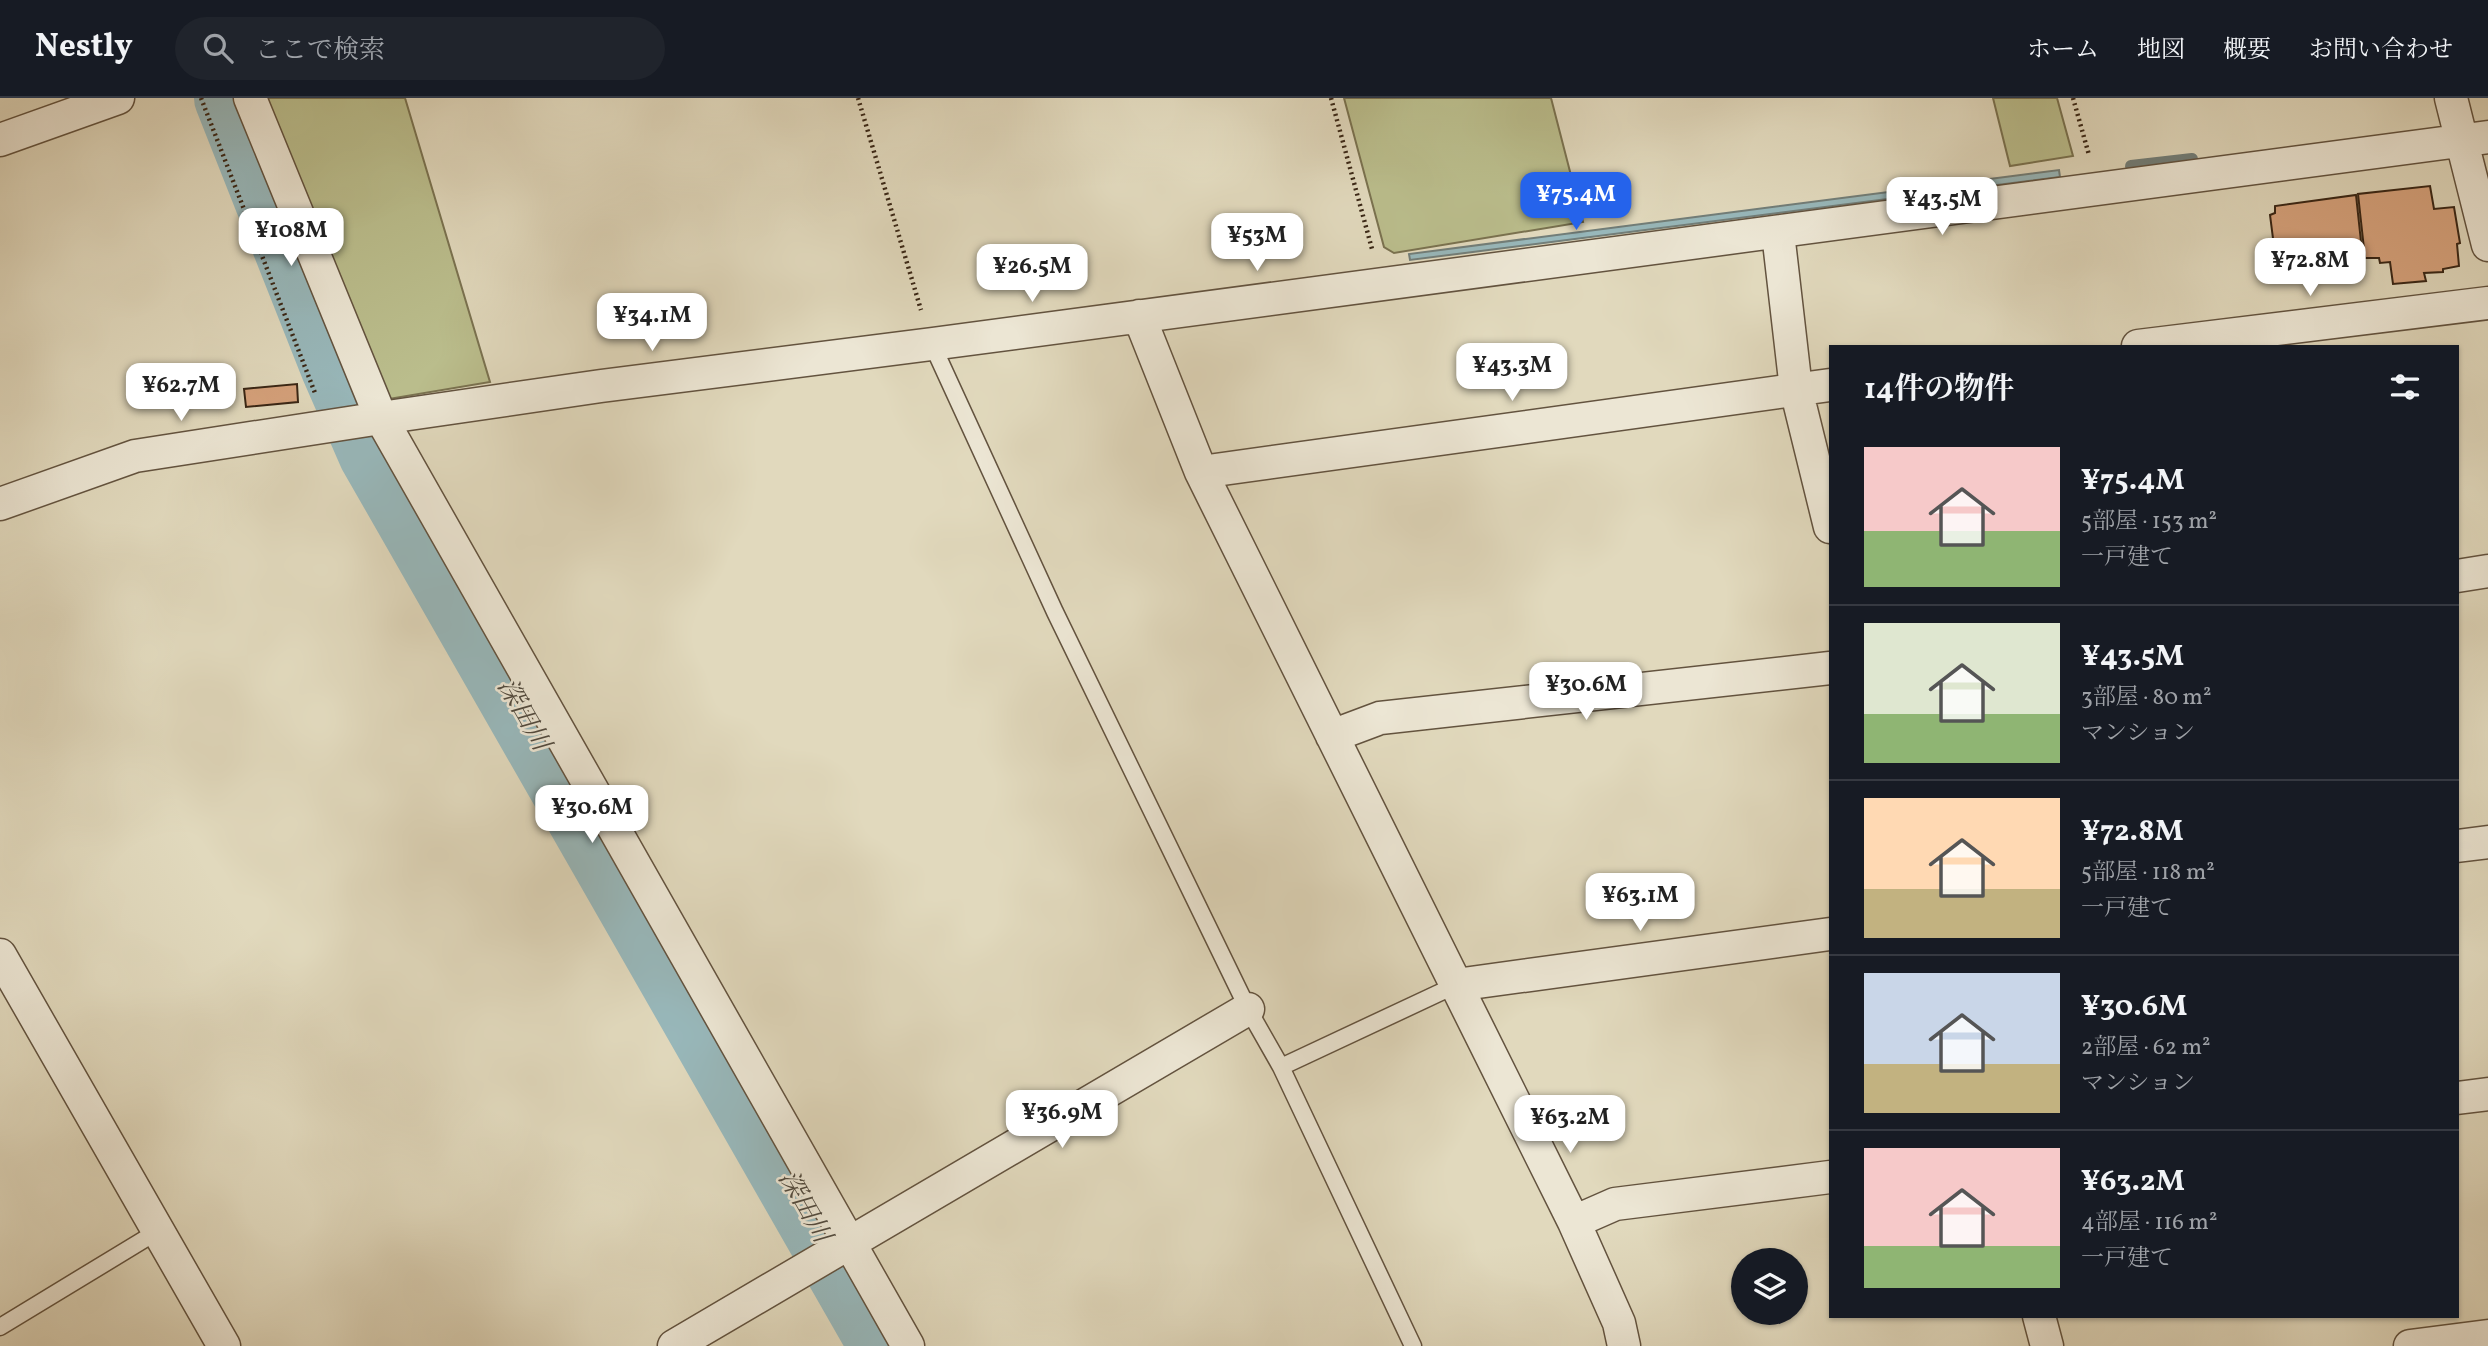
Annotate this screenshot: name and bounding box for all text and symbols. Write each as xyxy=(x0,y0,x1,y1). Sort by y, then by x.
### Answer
search box xyxy=(175,17,665,80)
text: Nestly xyxy=(35,25,133,71)
icon: search xyxy=(199,29,237,67)
text: ここで検索 xyxy=(255,33,385,69)
text: ホーム xyxy=(2027,34,2099,68)
text: 地図 xyxy=(2137,34,2185,68)
text: 概要 xyxy=(2223,34,2271,68)
text: お問い合わせ xyxy=(2309,34,2453,68)
pin: ¥75.4M xyxy=(1519,172,1633,232)
pin: ¥43.5M xyxy=(1885,178,1999,237)
text: ¥75.4M xyxy=(1536,179,1616,211)
text: ¥43.5M xyxy=(1903,184,1982,216)
pin: ¥108M xyxy=(242,208,340,268)
pin: ¥53M xyxy=(1216,214,1298,273)
text: ¥108M xyxy=(255,215,327,247)
text: ¥53M xyxy=(1227,220,1287,252)
pin: ¥72.8M xyxy=(2253,238,2367,298)
pin: ¥26.5M xyxy=(975,244,1089,304)
text: ¥72.8M xyxy=(2271,245,2349,277)
text: ¥26.5M xyxy=(993,251,1071,283)
pin: ¥34.1M xyxy=(595,294,709,353)
text: ¥34.1M xyxy=(613,300,691,332)
pin: ¥43.3M xyxy=(1455,344,1569,403)
text: ¥43.3M xyxy=(1472,350,1552,382)
pin: ¥62.7M xyxy=(124,364,238,423)
icon: filters xyxy=(2386,368,2424,406)
text: 14件の物件 xyxy=(1864,369,2014,411)
text: ¥62.7M xyxy=(142,370,220,402)
text: ¥75.4M xyxy=(2081,460,2184,502)
icon: home xyxy=(1920,475,2004,559)
text: 5部屋 · 153 m² xyxy=(2081,506,2217,538)
text: 一戸建て xyxy=(2081,542,2173,574)
text: ¥43.5M xyxy=(2081,636,2184,678)
icon: home xyxy=(1920,651,2004,735)
pin: ¥30.6M xyxy=(1529,662,1643,722)
text: ¥30.6M xyxy=(1545,669,1627,701)
water label: 深田川 xyxy=(488,672,560,760)
text: 3部屋 · 80 m² xyxy=(2081,682,2211,714)
text: マンション xyxy=(2081,718,2195,750)
pin: ¥30.6M xyxy=(535,786,649,845)
text: ¥30.6M xyxy=(551,792,633,824)
text: ¥72.8M xyxy=(2081,811,2183,853)
icon: home xyxy=(1920,826,2004,910)
text: 5部屋 · 118 m² xyxy=(2081,857,2215,889)
pin: ¥63.1M xyxy=(1583,874,1697,933)
text: ¥63.1M xyxy=(1602,880,1678,912)
text: 一戸建て xyxy=(2081,893,2173,925)
text: ¥30.6M xyxy=(2081,986,2187,1028)
icon: home xyxy=(1920,1001,2004,1085)
text: 2部屋 · 62 m² xyxy=(2081,1032,2211,1064)
text: マンション xyxy=(2081,1068,2195,1100)
pin: ¥36.9M xyxy=(1005,1090,1119,1150)
pin: ¥63.2M xyxy=(1513,1096,1627,1155)
text: ¥36.9M xyxy=(1022,1097,1102,1129)
text: ¥63.2M xyxy=(1530,1102,1610,1134)
text: ¥63.2M xyxy=(2081,1161,2185,1203)
water label: 深田川 xyxy=(769,1164,841,1252)
icon: home xyxy=(1920,1176,2004,1260)
text: 4部屋 · 116 m² xyxy=(2081,1207,2217,1239)
text: 一戸建て xyxy=(2081,1243,2173,1275)
map controls xyxy=(1731,1248,1808,1325)
button: layers xyxy=(1731,1248,1808,1325)

